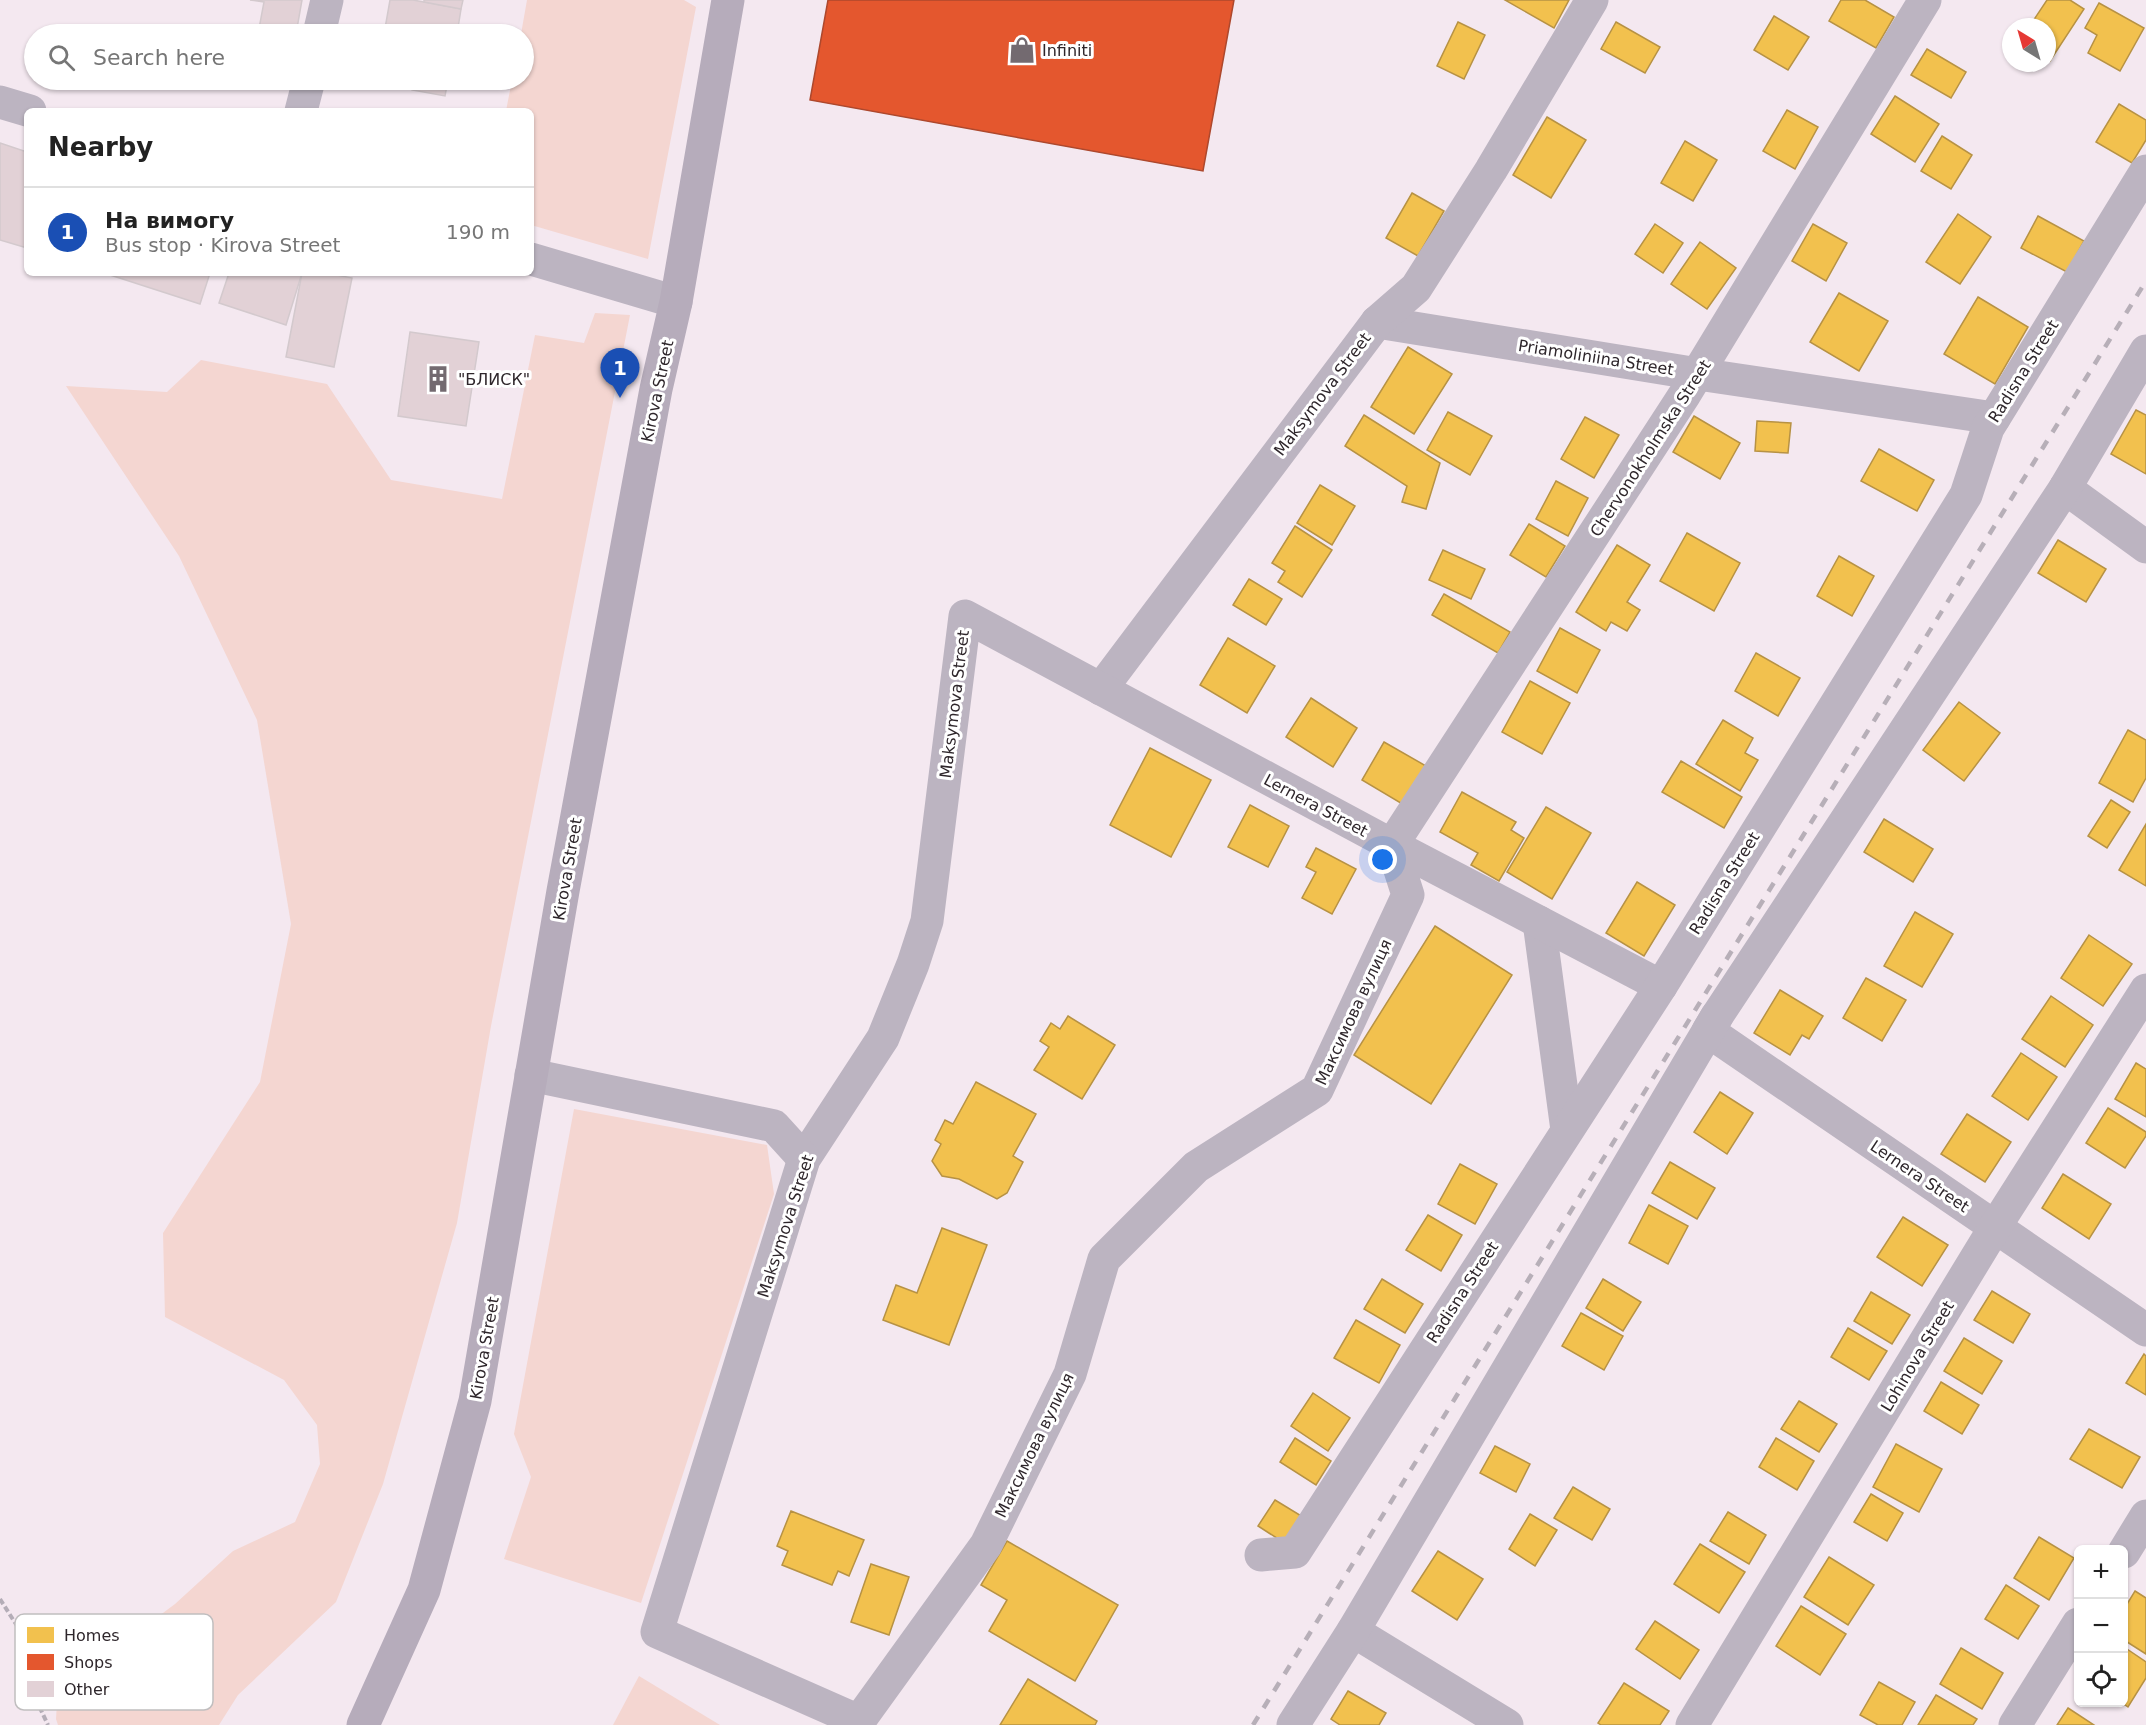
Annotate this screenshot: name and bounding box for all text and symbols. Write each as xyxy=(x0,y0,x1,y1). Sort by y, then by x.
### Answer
north arrow xyxy=(2002,18,2056,72)
search box xyxy=(24,24,534,90)
shop icon: Infiniti xyxy=(1007,35,1037,65)
icon: search xyxy=(45,41,78,74)
place label: Infiniti xyxy=(1042,41,1092,60)
text: Search here xyxy=(93,45,225,70)
text: Nearby xyxy=(48,132,153,162)
text: На вимогу xyxy=(105,208,234,233)
text: 1 xyxy=(61,220,74,244)
text: 190 m xyxy=(446,220,510,244)
text: Bus stop · Kirova Street xyxy=(105,233,340,257)
street label: Radisna Street xyxy=(1984,317,2063,426)
street label: Maksymova Street xyxy=(1270,329,1375,460)
street label: Priamoliniina Street xyxy=(1517,336,1675,379)
street label: Kirova Street xyxy=(637,338,678,444)
pin: 1 xyxy=(600,348,640,398)
street label: Chervonokholmska Street xyxy=(1586,356,1715,540)
building icon: "БЛИСК" xyxy=(423,364,453,394)
place label: "БЛИСК" xyxy=(458,370,530,389)
street label: Maksymova Street xyxy=(936,629,973,779)
street label: Lernera Street xyxy=(1261,770,1371,841)
street label: Kirova Street xyxy=(549,816,586,922)
street label: Radisna Street xyxy=(1685,829,1764,938)
your location xyxy=(1368,845,1397,874)
street label: Максимова вулиця xyxy=(1311,936,1396,1088)
street label: Lernera Street xyxy=(1867,1136,1973,1216)
street label: Maksymova Street xyxy=(753,1152,818,1300)
street label: Radisna Street xyxy=(1423,1238,1502,1347)
street label: Kirova Street xyxy=(466,1295,503,1401)
street label: Lohinova Street xyxy=(1877,1297,1958,1415)
street label: Максимова вулиця xyxy=(991,1370,1078,1521)
map controls xyxy=(2074,1545,2128,1707)
button: + xyxy=(2074,1545,2128,1599)
button: − xyxy=(2074,1599,2128,1653)
legend xyxy=(15,1614,213,1710)
text: Homes xyxy=(64,1626,120,1645)
text: Shops xyxy=(64,1653,113,1672)
button: locate xyxy=(2074,1653,2128,1707)
text: Other xyxy=(64,1680,110,1699)

